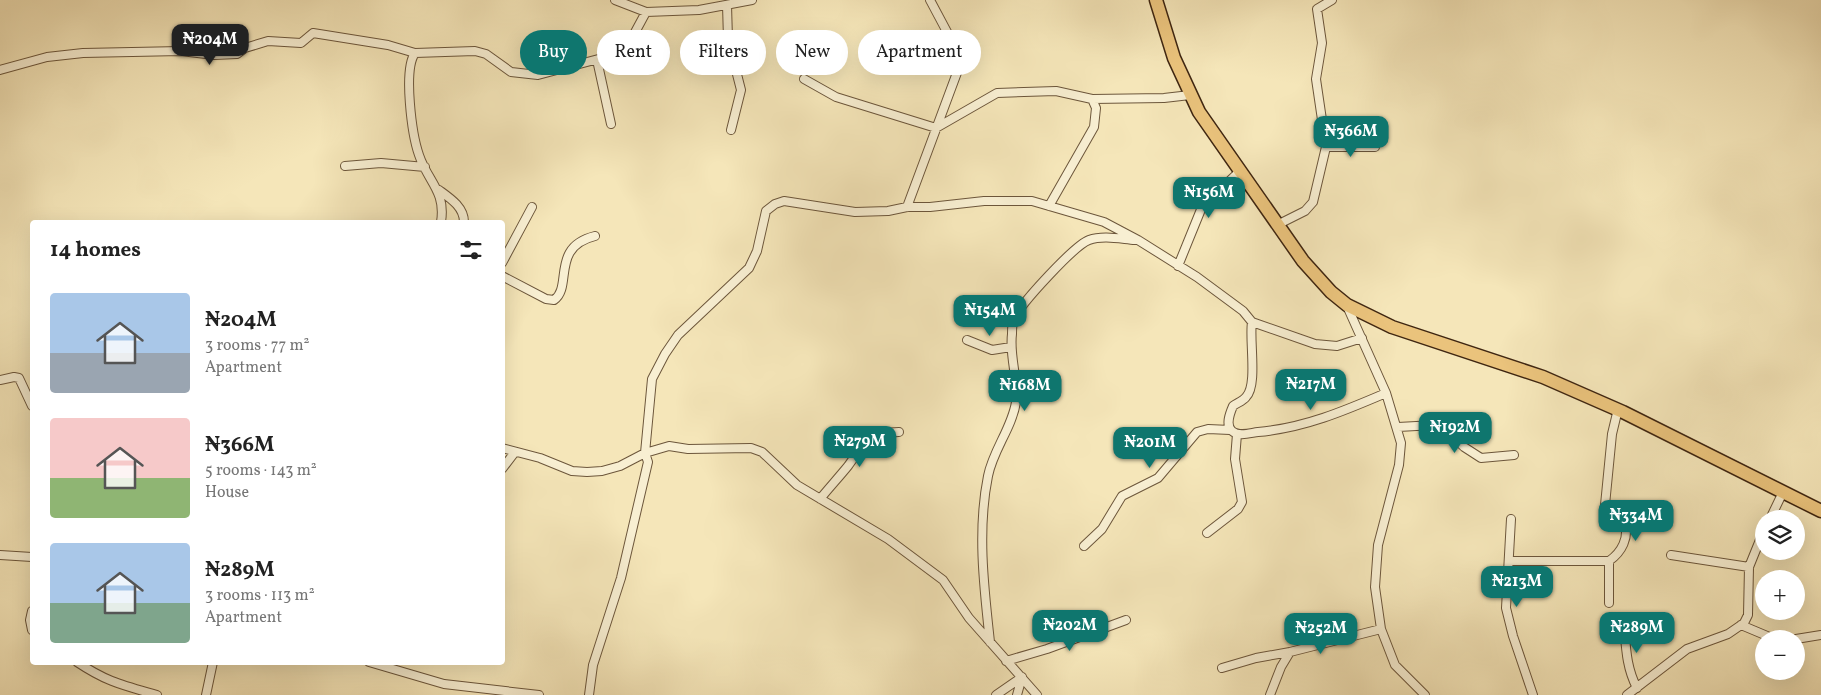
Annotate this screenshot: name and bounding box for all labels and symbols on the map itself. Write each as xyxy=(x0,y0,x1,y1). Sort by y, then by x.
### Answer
pin: ₦204M xyxy=(175,23,245,66)
pin: ₦366M xyxy=(1316,116,1386,158)
pin: ₦156M xyxy=(1174,176,1244,219)
pin: ₦154M xyxy=(955,294,1025,337)
pin: ₦217M xyxy=(1276,368,1346,411)
pin: ₦168M xyxy=(990,370,1060,412)
pin: ₦192M xyxy=(1420,412,1490,454)
pin: ₦279M xyxy=(825,426,895,468)
pin: ₦201M xyxy=(1115,426,1185,469)
pin: ₦334M xyxy=(1601,500,1671,542)
pin: ₦213M xyxy=(1482,566,1552,608)
pin: ₦202M xyxy=(1035,610,1105,652)
pin: ₦252M xyxy=(1286,612,1356,655)
pin: ₦289M xyxy=(1602,612,1672,654)

